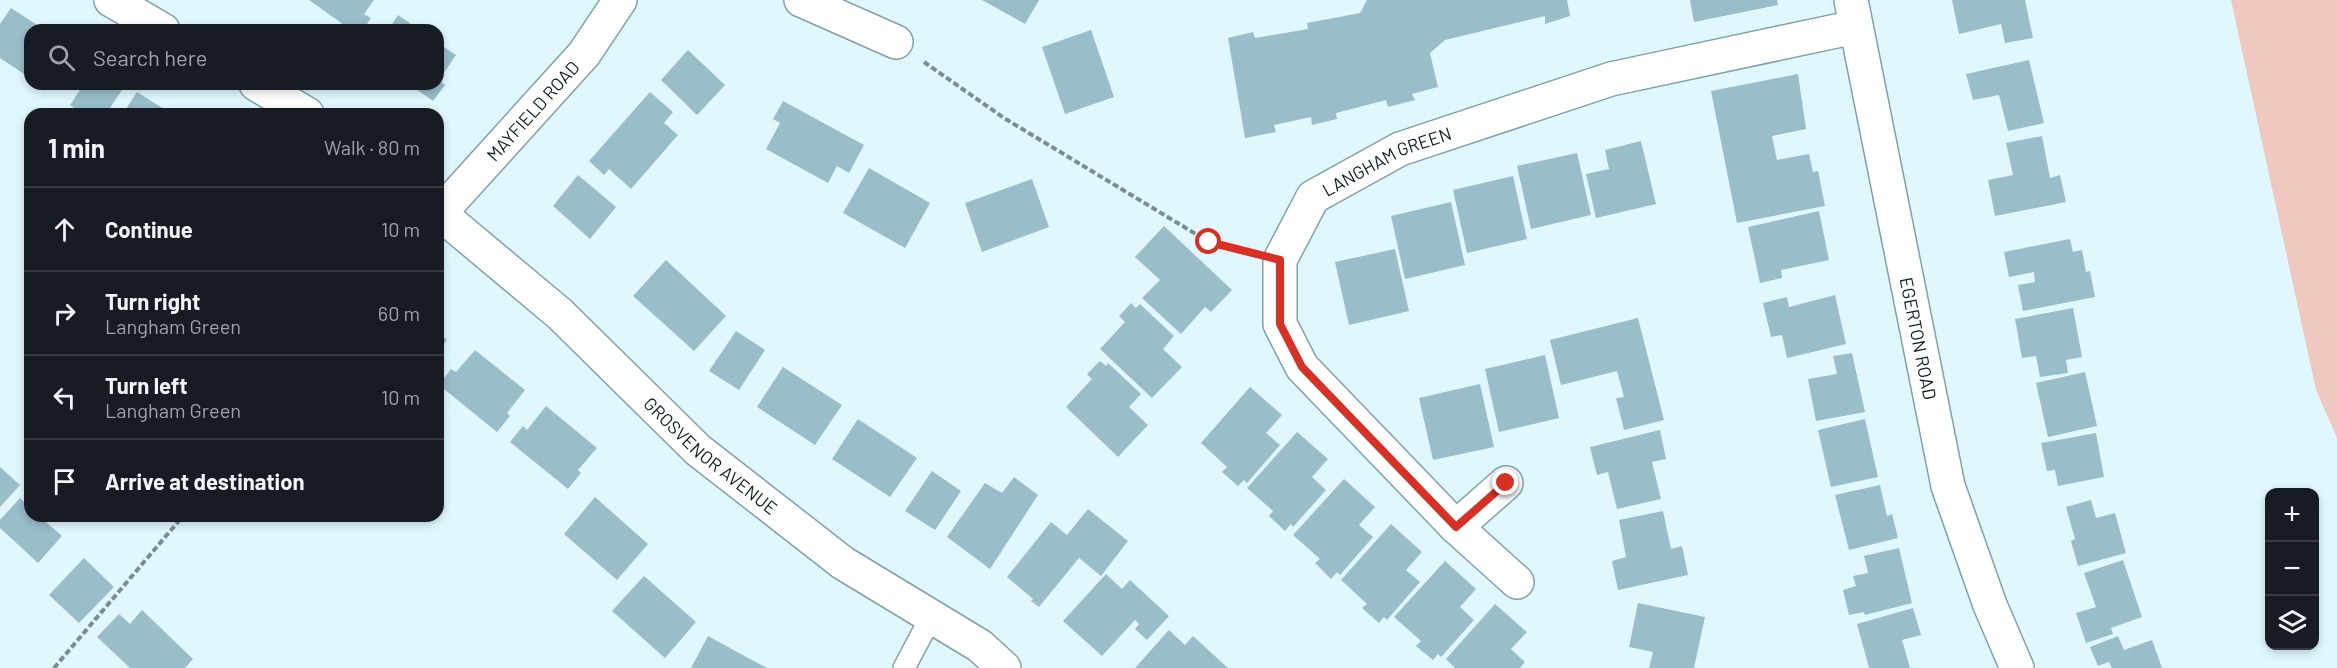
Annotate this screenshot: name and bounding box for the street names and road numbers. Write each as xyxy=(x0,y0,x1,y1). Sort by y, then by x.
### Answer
street label: MAYFIELD ROAD xyxy=(482,56,584,165)
street label: LANGHAM GREEN xyxy=(1318,122,1454,201)
street label: EGERTON ROAD xyxy=(1896,275,1941,402)
street label: GROSVENOR AVENUE xyxy=(640,392,782,519)

